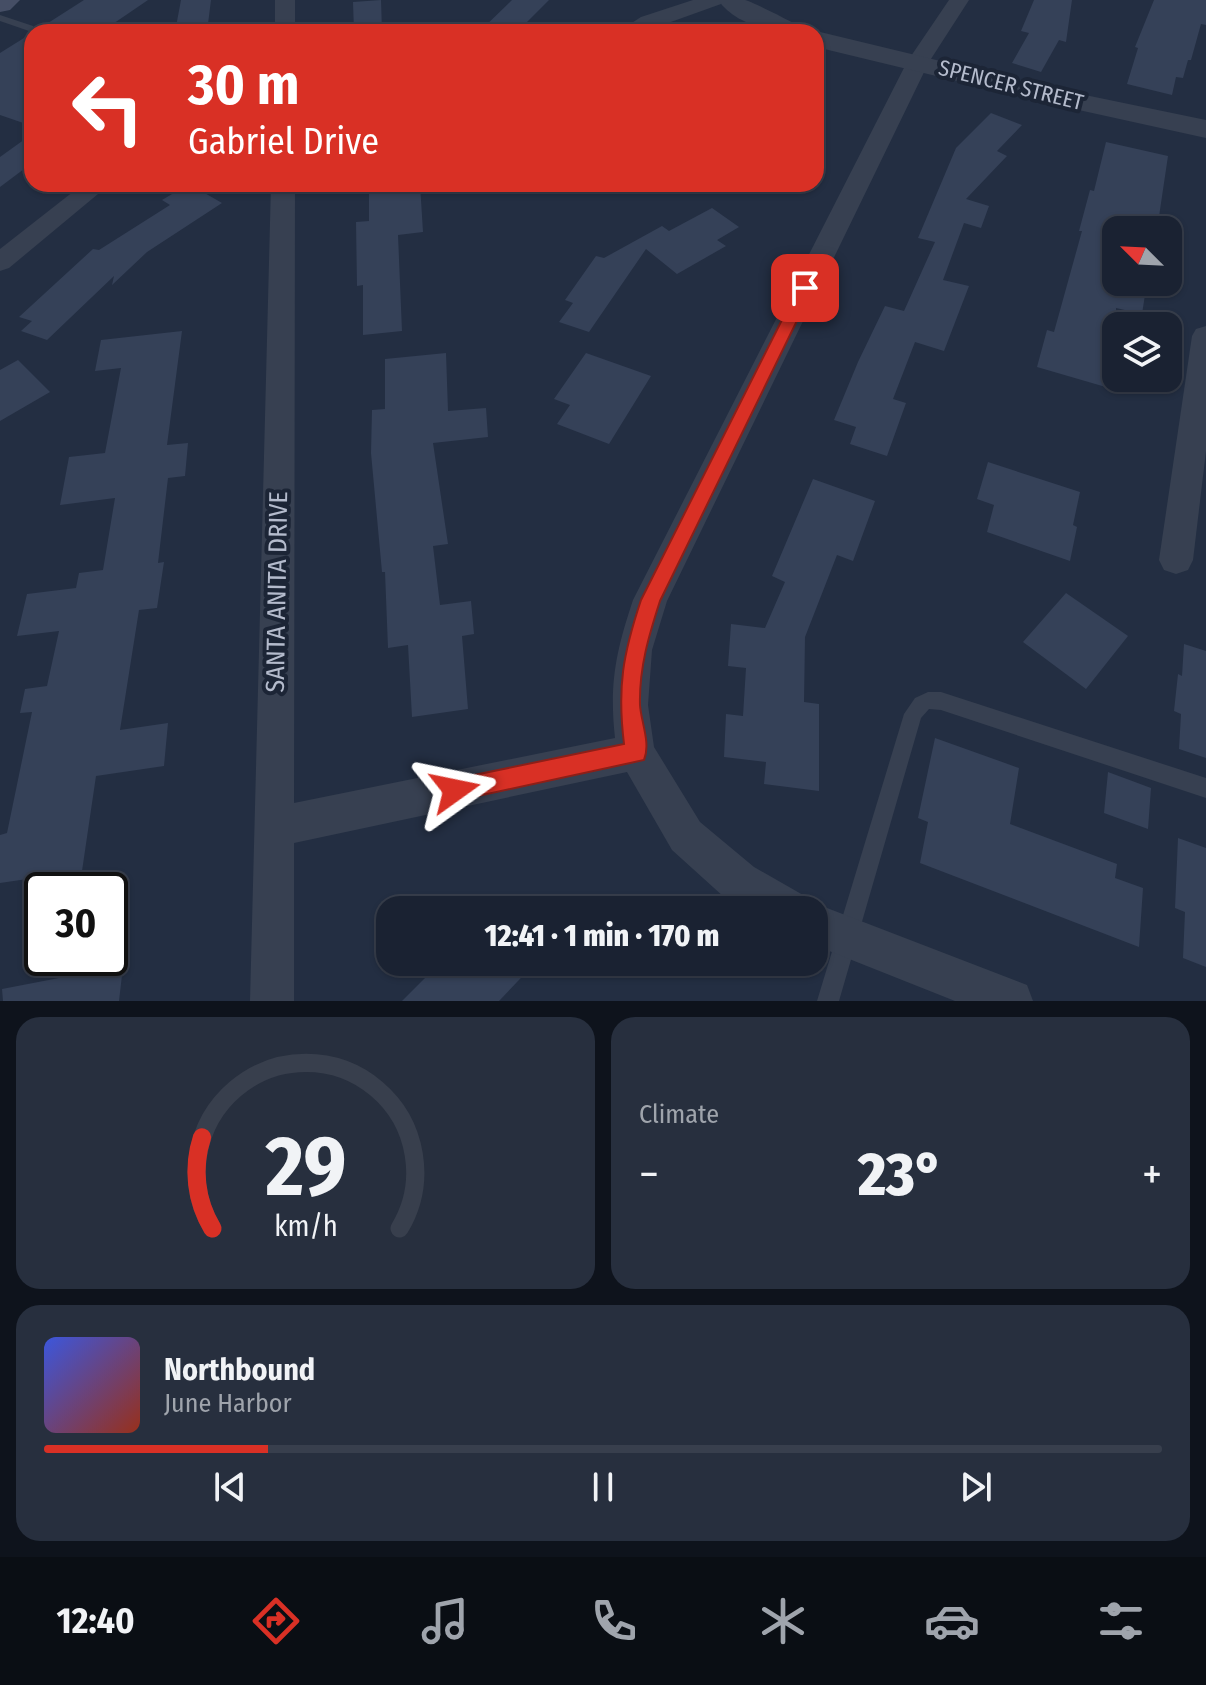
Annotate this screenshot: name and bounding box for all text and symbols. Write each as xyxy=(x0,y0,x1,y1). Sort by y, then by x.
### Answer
text: 30 m xyxy=(188,52,299,119)
street label: SPENCER STREET xyxy=(936,54,1087,116)
icon: left xyxy=(56,56,160,160)
text: Gabriel Drive xyxy=(188,120,379,164)
north arrow xyxy=(1102,216,1182,296)
map controls xyxy=(1102,216,1182,392)
pin xyxy=(771,254,839,322)
icon: arrive xyxy=(783,266,827,310)
button: layers xyxy=(1102,312,1182,392)
street label: SANTA ANITA DRIVE xyxy=(260,491,294,693)
position arrow xyxy=(413,748,497,832)
speed limit sign: 30 xyxy=(24,872,128,976)
text: 12:41 · 1 min · 170 m xyxy=(485,918,719,954)
text: Climate xyxy=(639,1099,719,1130)
text: 29 xyxy=(264,1117,346,1217)
text: 23° xyxy=(858,1139,943,1211)
text: − xyxy=(639,1148,659,1201)
text: + xyxy=(1142,1148,1162,1201)
text: km/h xyxy=(274,1209,337,1244)
text: Northbound xyxy=(164,1352,315,1388)
text: June Harbor xyxy=(164,1388,292,1419)
icon: previous xyxy=(208,1465,252,1509)
icon: pause xyxy=(581,1465,625,1509)
icon: next xyxy=(954,1465,998,1509)
icon: directions xyxy=(248,1593,304,1649)
icon: music xyxy=(417,1593,473,1649)
icon: phone xyxy=(586,1593,642,1649)
icon: climate xyxy=(755,1593,811,1649)
icon: car xyxy=(924,1593,980,1649)
icon: filters xyxy=(1093,1593,1149,1649)
text: 12:40 xyxy=(57,1599,135,1643)

